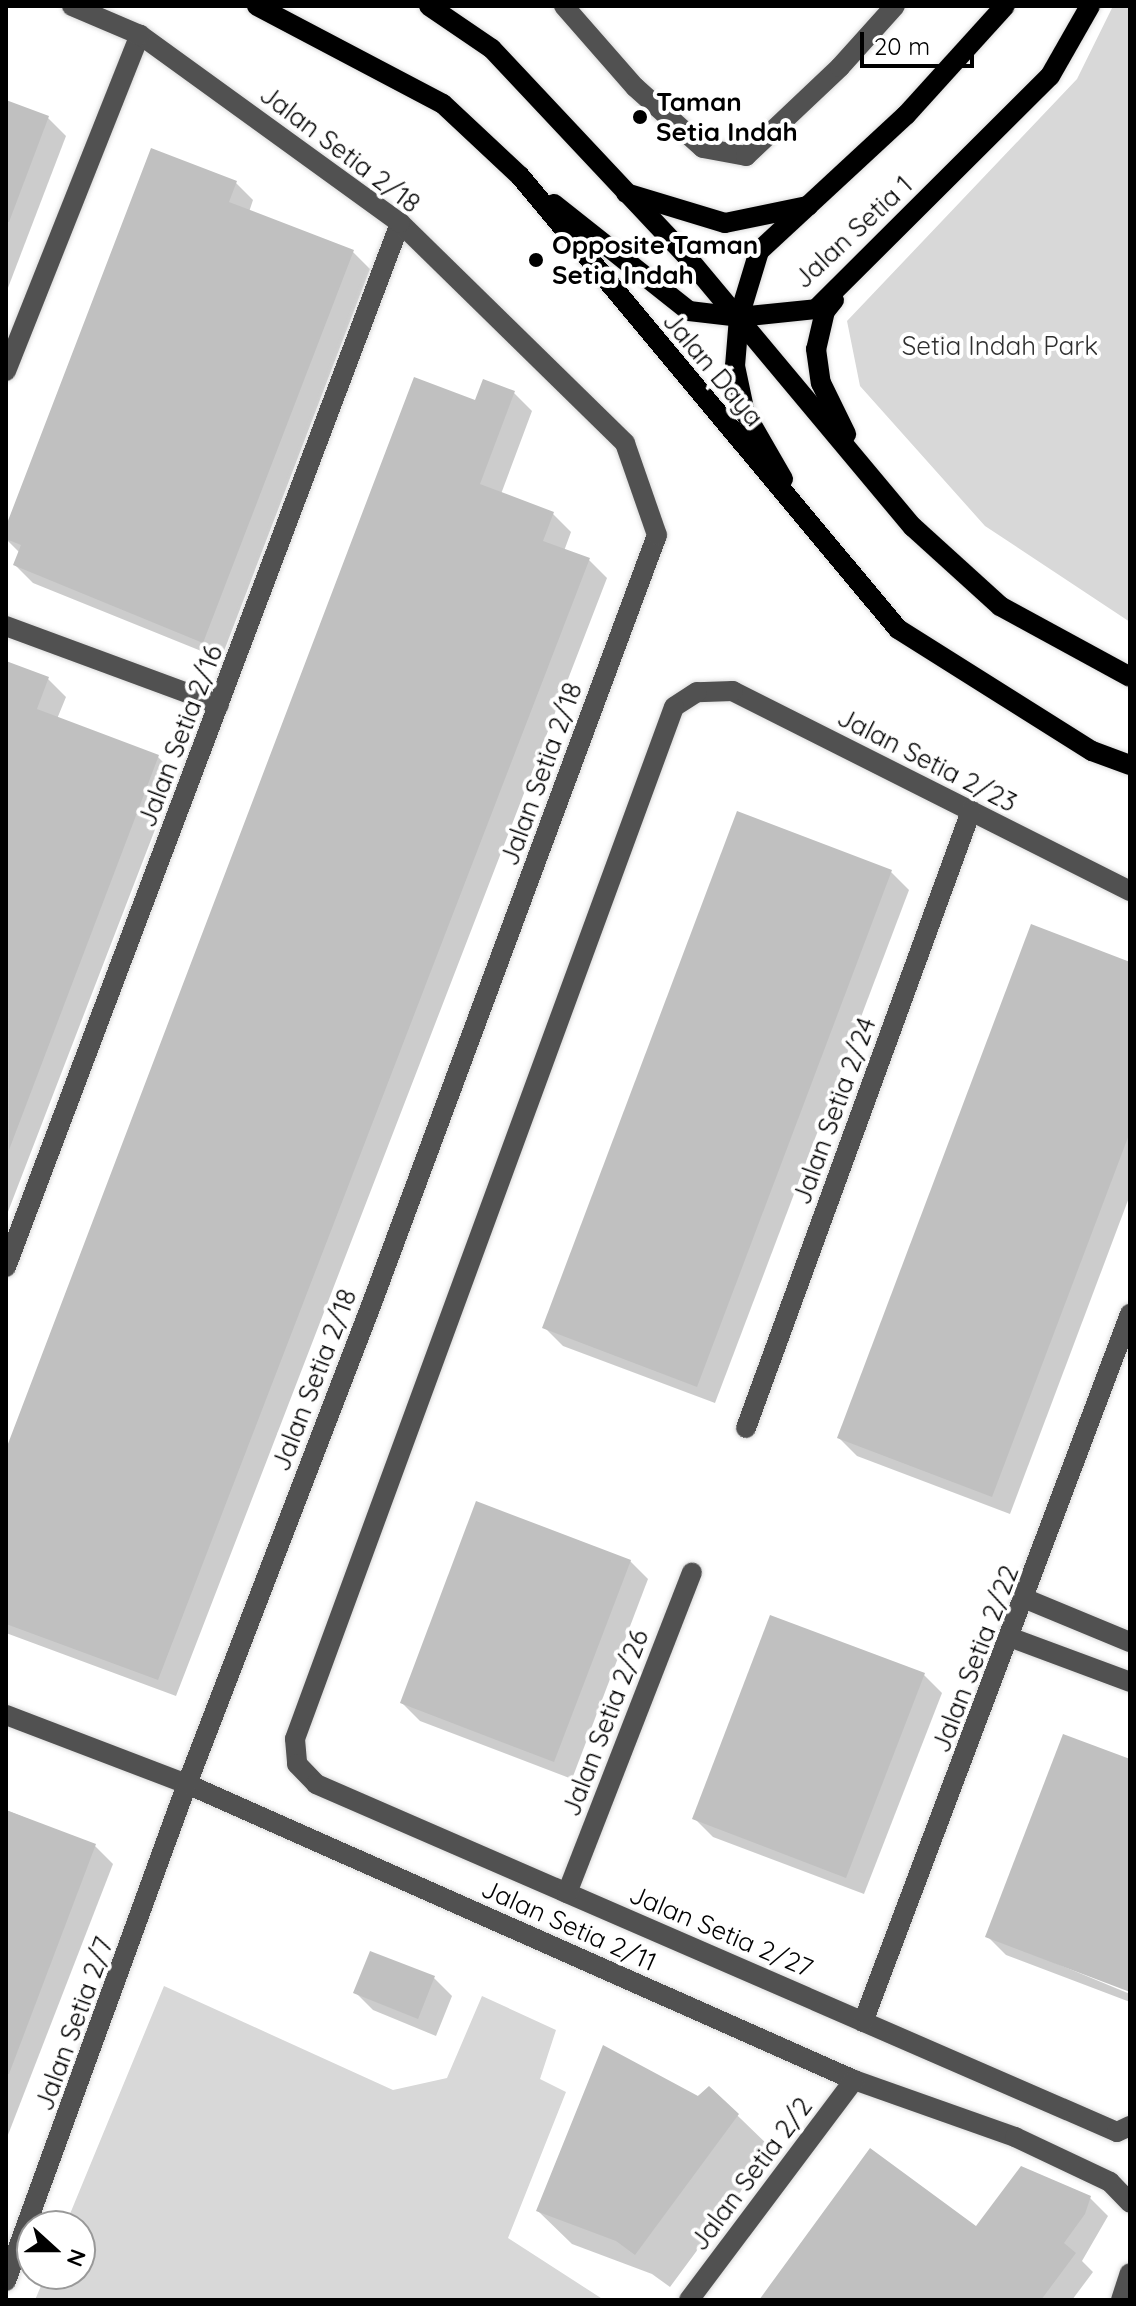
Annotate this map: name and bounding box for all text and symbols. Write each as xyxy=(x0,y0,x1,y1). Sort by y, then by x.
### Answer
scale bar xyxy=(864,16,978,66)
text: 20 m xyxy=(874,31,930,61)
street label: Jalan Setia 2/18 xyxy=(254,79,426,219)
place label: Taman Setia Indah xyxy=(656,86,798,148)
marker: Taman Setia Indah xyxy=(631,108,649,126)
street label: Jalan Setia 1 xyxy=(787,169,919,295)
place label: Opposite Taman Setia Indah xyxy=(552,229,758,290)
marker: Opposite Taman Setia Indah xyxy=(527,251,545,269)
street label: Jalan Daya xyxy=(656,306,770,432)
park label: Setia Indah Park xyxy=(902,330,1098,362)
street label: Jalan Setia 2/16 xyxy=(131,641,229,831)
street label: Jalan Setia 2/18 xyxy=(493,678,589,870)
street label: Jalan Setia 2/23 xyxy=(832,701,1022,819)
street label: Jalan Setia 2/24 xyxy=(786,1013,882,1209)
street label: Jalan Setia 2/18 xyxy=(265,1284,363,1476)
street label: Jalan Setia 2/22 xyxy=(925,1561,1025,1757)
street label: Jalan Setia 2/26 xyxy=(555,1625,655,1821)
street label: Jalan Setia 2/11 xyxy=(477,1872,661,1978)
street label: Jalan Setia 2/27 xyxy=(625,1878,817,1984)
street label: Jalan Setia 2/7 xyxy=(28,1933,120,2115)
street label: Jalan Setia 2/2 xyxy=(683,2091,819,2257)
north arrow xyxy=(16,2210,96,2290)
text: N xyxy=(61,2245,93,2270)

